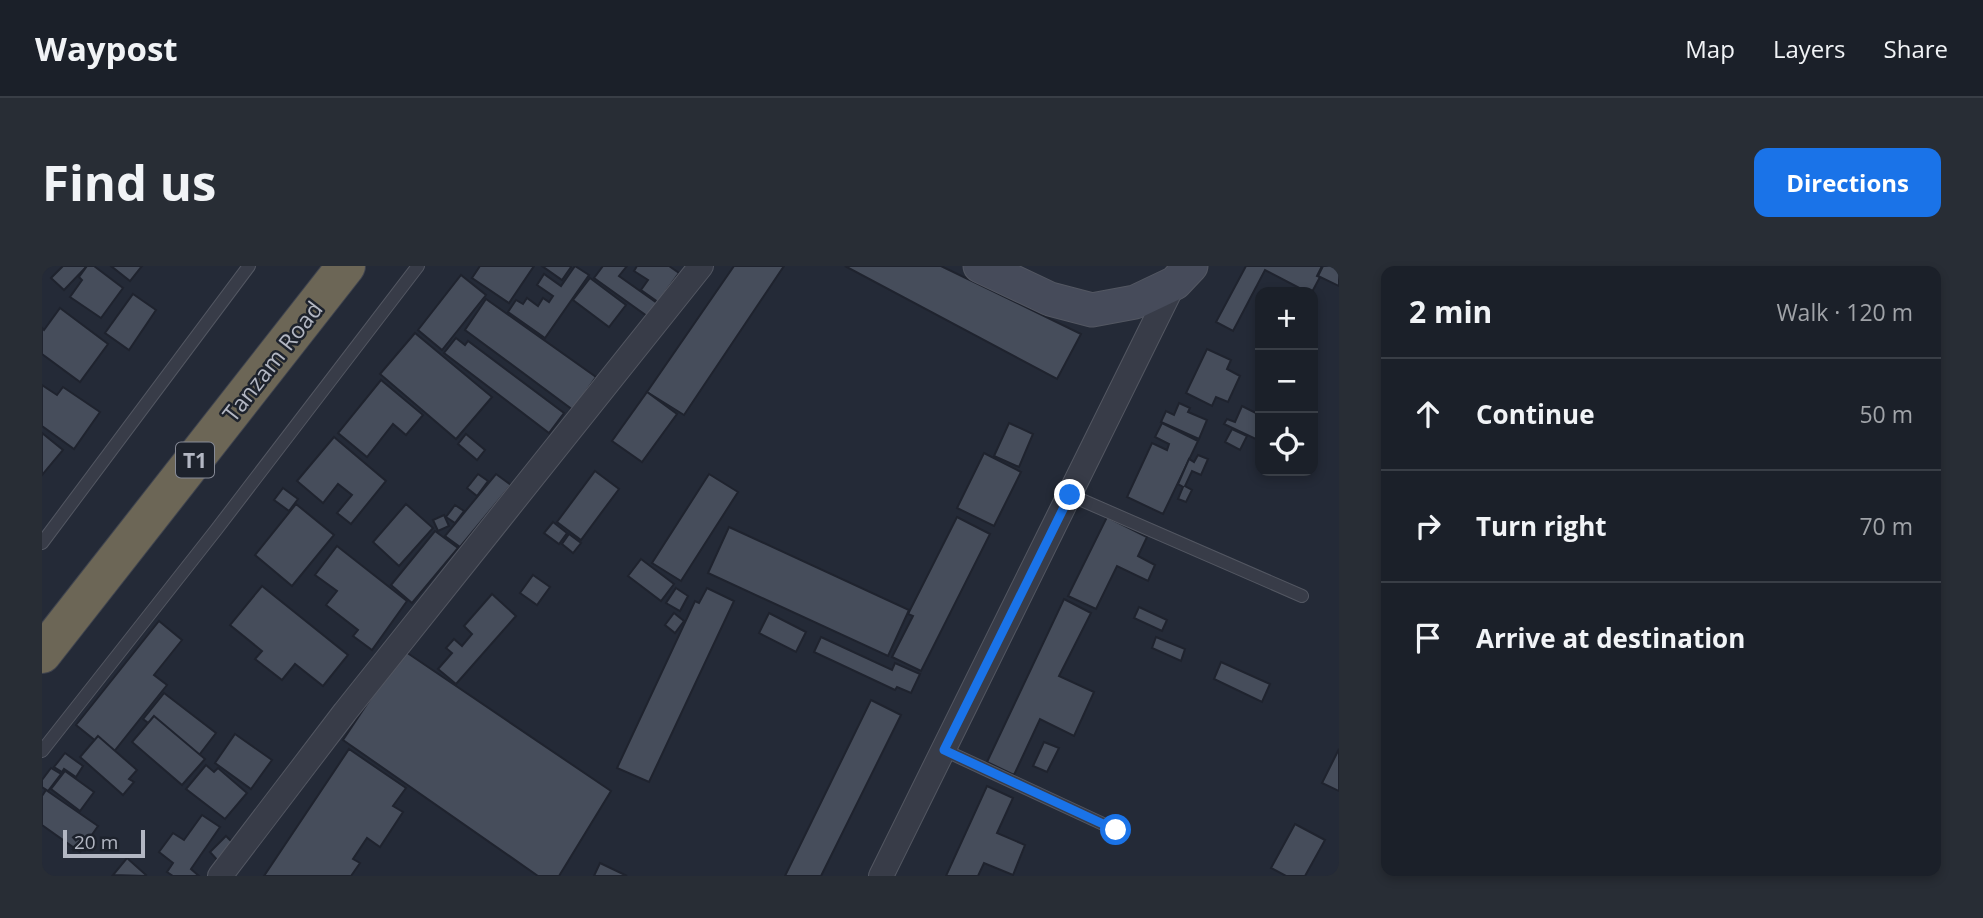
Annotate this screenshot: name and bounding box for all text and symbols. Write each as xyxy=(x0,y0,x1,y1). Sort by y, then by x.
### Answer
text: Waypost xyxy=(35,26,178,71)
text: Map xyxy=(1685,32,1735,65)
text: Layers xyxy=(1773,32,1846,65)
text: Share xyxy=(1884,32,1948,65)
button: Directions xyxy=(1754,148,1941,217)
text: Find us xyxy=(42,149,216,215)
map controls xyxy=(1255,287,1318,476)
button: + xyxy=(1255,287,1318,350)
text: 2 min xyxy=(1409,291,1492,332)
street label: Tanzam Road xyxy=(215,294,329,428)
text: Walk · 120 m xyxy=(1776,296,1913,328)
button: − xyxy=(1255,350,1318,413)
icon: ahead xyxy=(1409,395,1447,433)
text: Continue xyxy=(1476,396,1595,432)
text: 50 m xyxy=(1859,398,1913,430)
button: locate xyxy=(1255,413,1318,476)
road number: T1 xyxy=(176,442,214,478)
route end xyxy=(1054,479,1085,510)
icon: right xyxy=(1409,507,1447,545)
text: Turn right xyxy=(1476,508,1607,544)
text: 70 m xyxy=(1859,510,1913,542)
icon: arrive xyxy=(1409,619,1447,657)
text: Arrive at destination xyxy=(1476,620,1745,656)
route start xyxy=(1100,814,1131,845)
scale bar xyxy=(63,827,145,859)
text: 20 m xyxy=(74,829,118,855)

